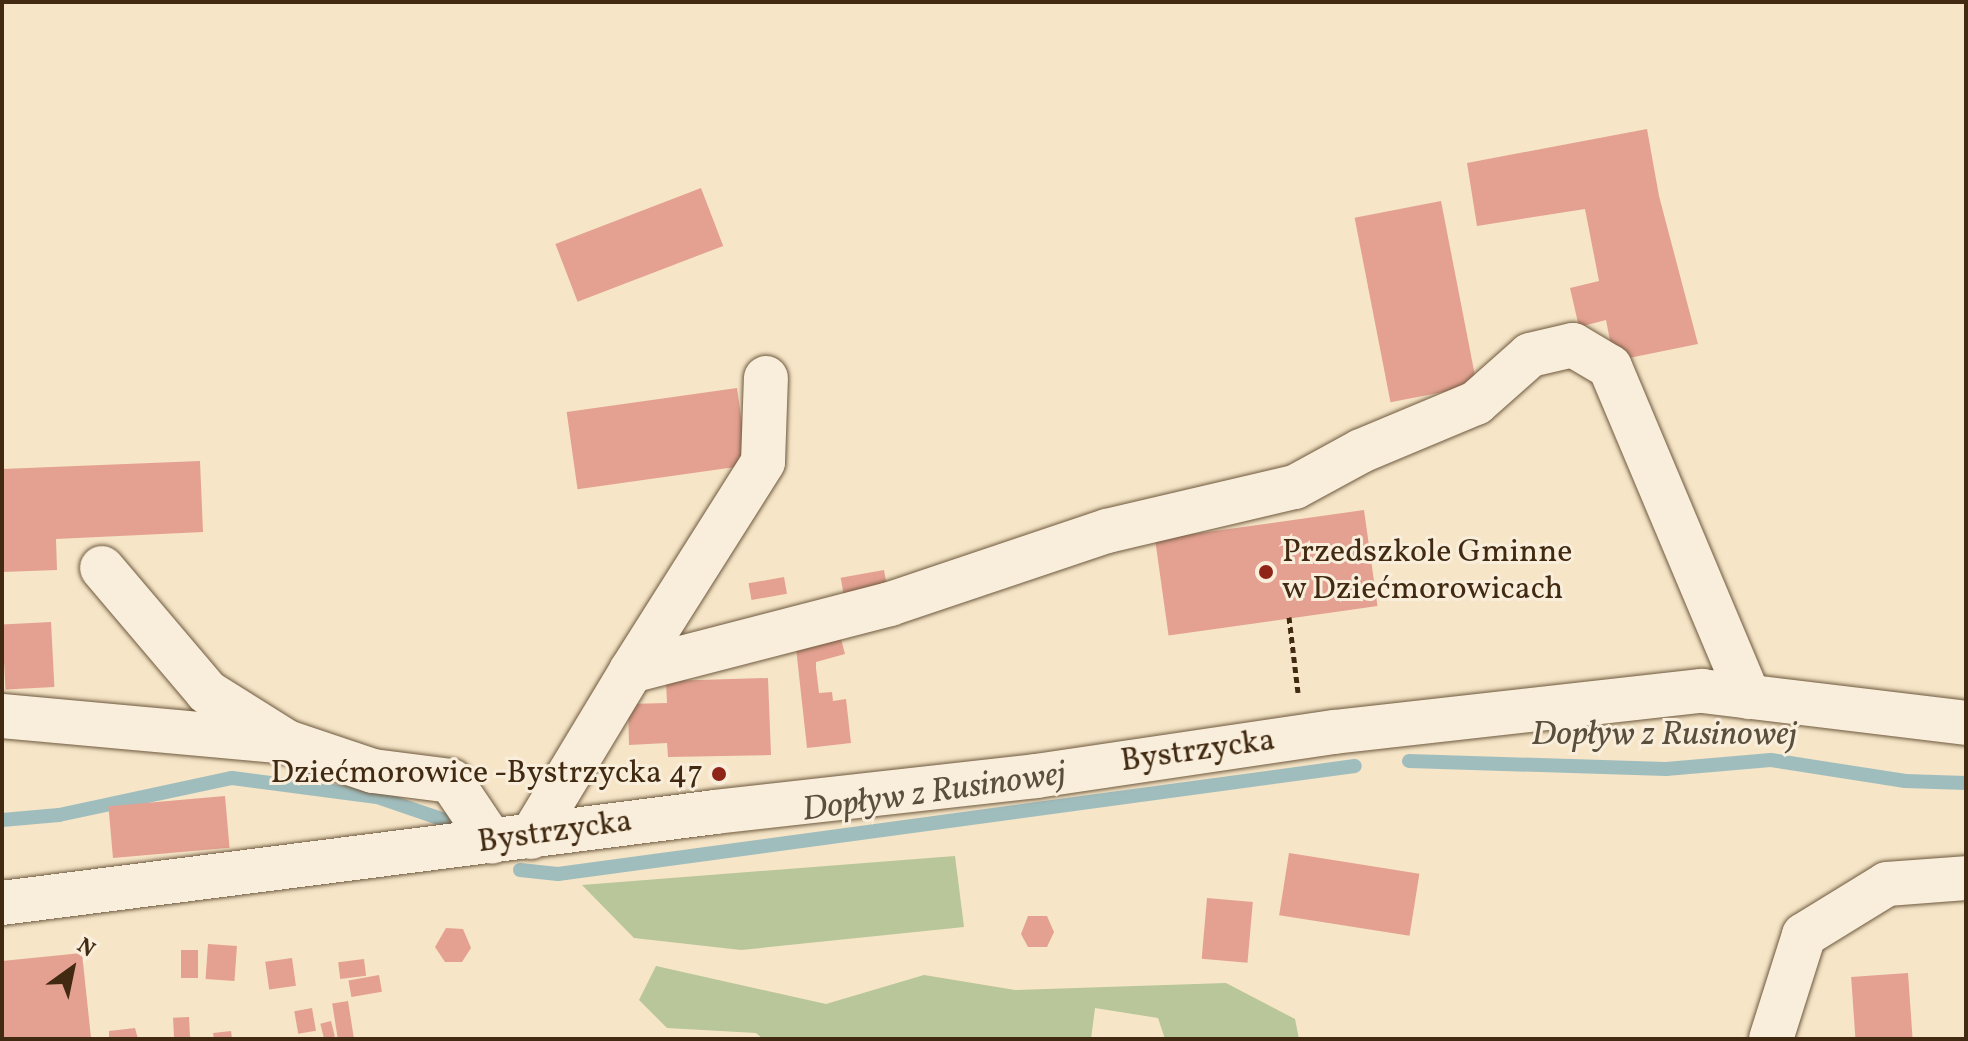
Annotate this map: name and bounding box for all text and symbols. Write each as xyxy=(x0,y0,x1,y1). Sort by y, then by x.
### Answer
place label: Przedszkole Gminne w Dziećmorowicach xyxy=(1282,535,1572,610)
marker: Przedszkole Gminne w Dziećmorowicach xyxy=(1257,563,1275,581)
water label: Dopływ z Rusinowej xyxy=(1531,716,1797,756)
street label: Bystrzycka xyxy=(1118,722,1278,782)
water label: Dopływ z Rusinowej xyxy=(800,754,1068,832)
place label: Dziećmorowice -Bystrzycka 47 xyxy=(270,755,703,793)
marker: Dziećmorowice -Bystrzycka 47 xyxy=(710,765,728,783)
street label: Bystrzycka xyxy=(475,803,635,863)
north arrow xyxy=(32,929,112,1009)
text: N xyxy=(70,931,100,966)

